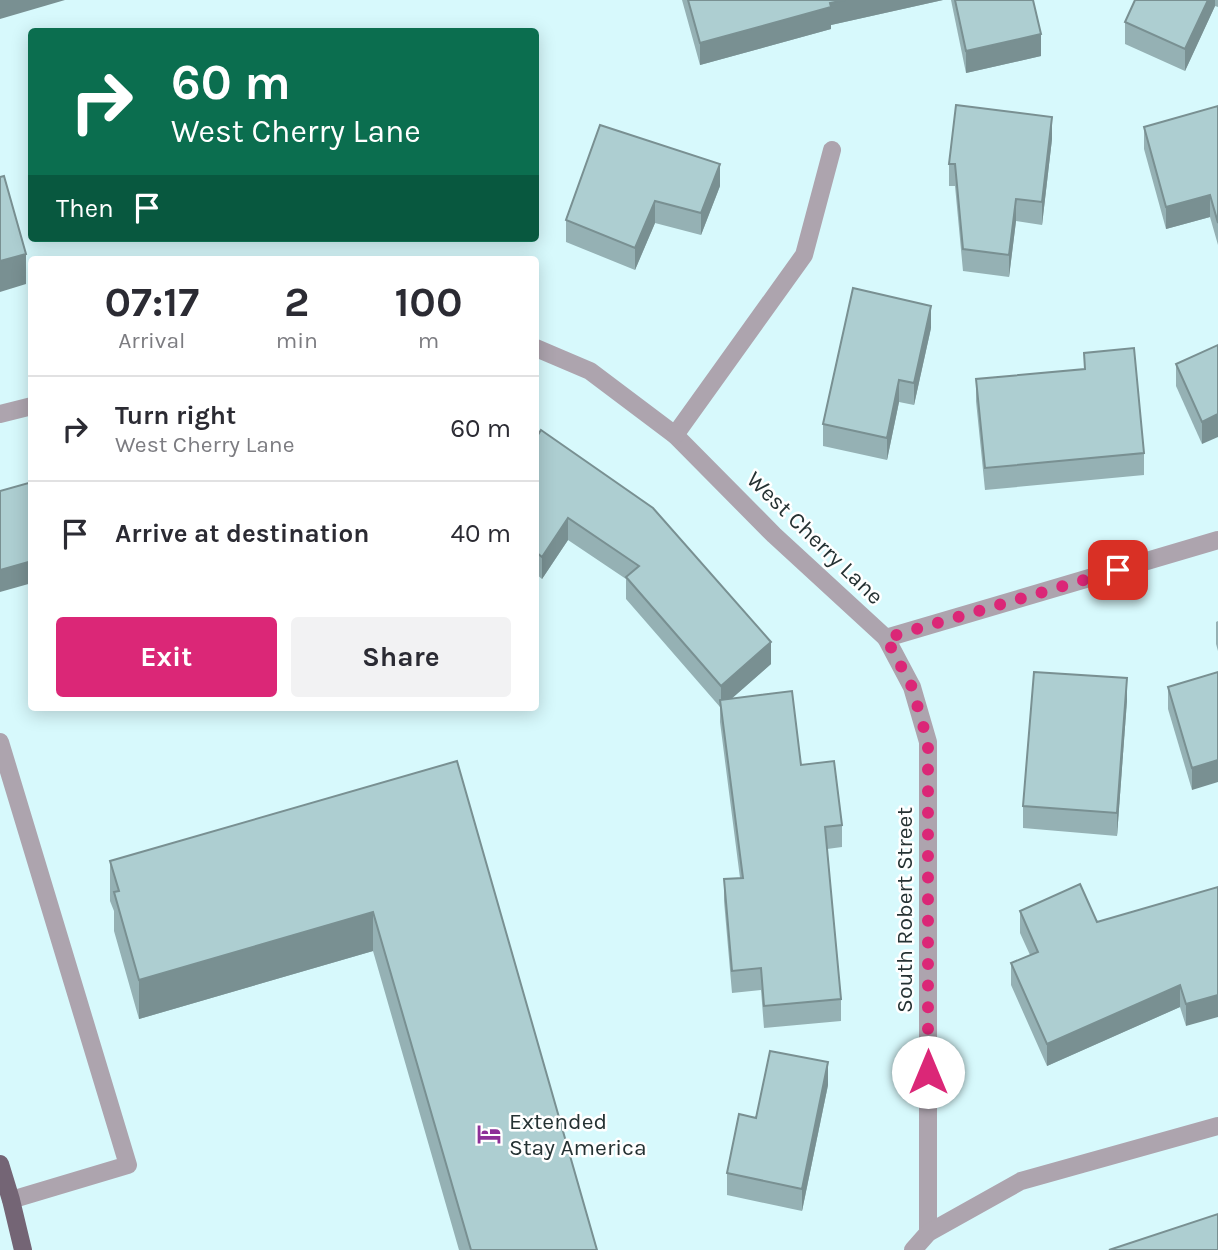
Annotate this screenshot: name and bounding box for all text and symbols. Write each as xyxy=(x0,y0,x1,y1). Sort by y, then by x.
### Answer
text: 60 m xyxy=(171,54,291,111)
icon: right xyxy=(56,56,147,147)
text: West Cherry Lane xyxy=(171,113,421,150)
icon: arrive xyxy=(128,189,166,227)
text: Then xyxy=(56,193,114,224)
text: 07:17 xyxy=(104,277,199,327)
text: 2 xyxy=(284,277,309,327)
text: 100 xyxy=(394,277,462,327)
text: Arrival xyxy=(118,327,185,354)
text: min xyxy=(276,327,318,354)
text: m xyxy=(418,327,439,354)
text: Turn right xyxy=(115,400,236,431)
icon: right xyxy=(56,410,94,448)
text: 60 m xyxy=(450,413,511,444)
text: West Cherry Lane xyxy=(115,431,295,458)
street label: West Cherry Lane xyxy=(741,466,889,610)
icon: arrive xyxy=(56,515,94,553)
text: Arrive at destination xyxy=(115,518,369,549)
text: 40 m xyxy=(451,518,511,549)
pin xyxy=(1088,540,1148,600)
icon: arrive xyxy=(1099,551,1137,589)
button: Exit xyxy=(56,617,277,697)
button: Share xyxy=(291,617,511,697)
street label: South Robert Street xyxy=(891,807,918,1013)
position arrow xyxy=(891,1035,965,1109)
place label: Extended Stay America xyxy=(509,1108,647,1161)
hotel icon: Extended Stay America xyxy=(475,1120,503,1148)

